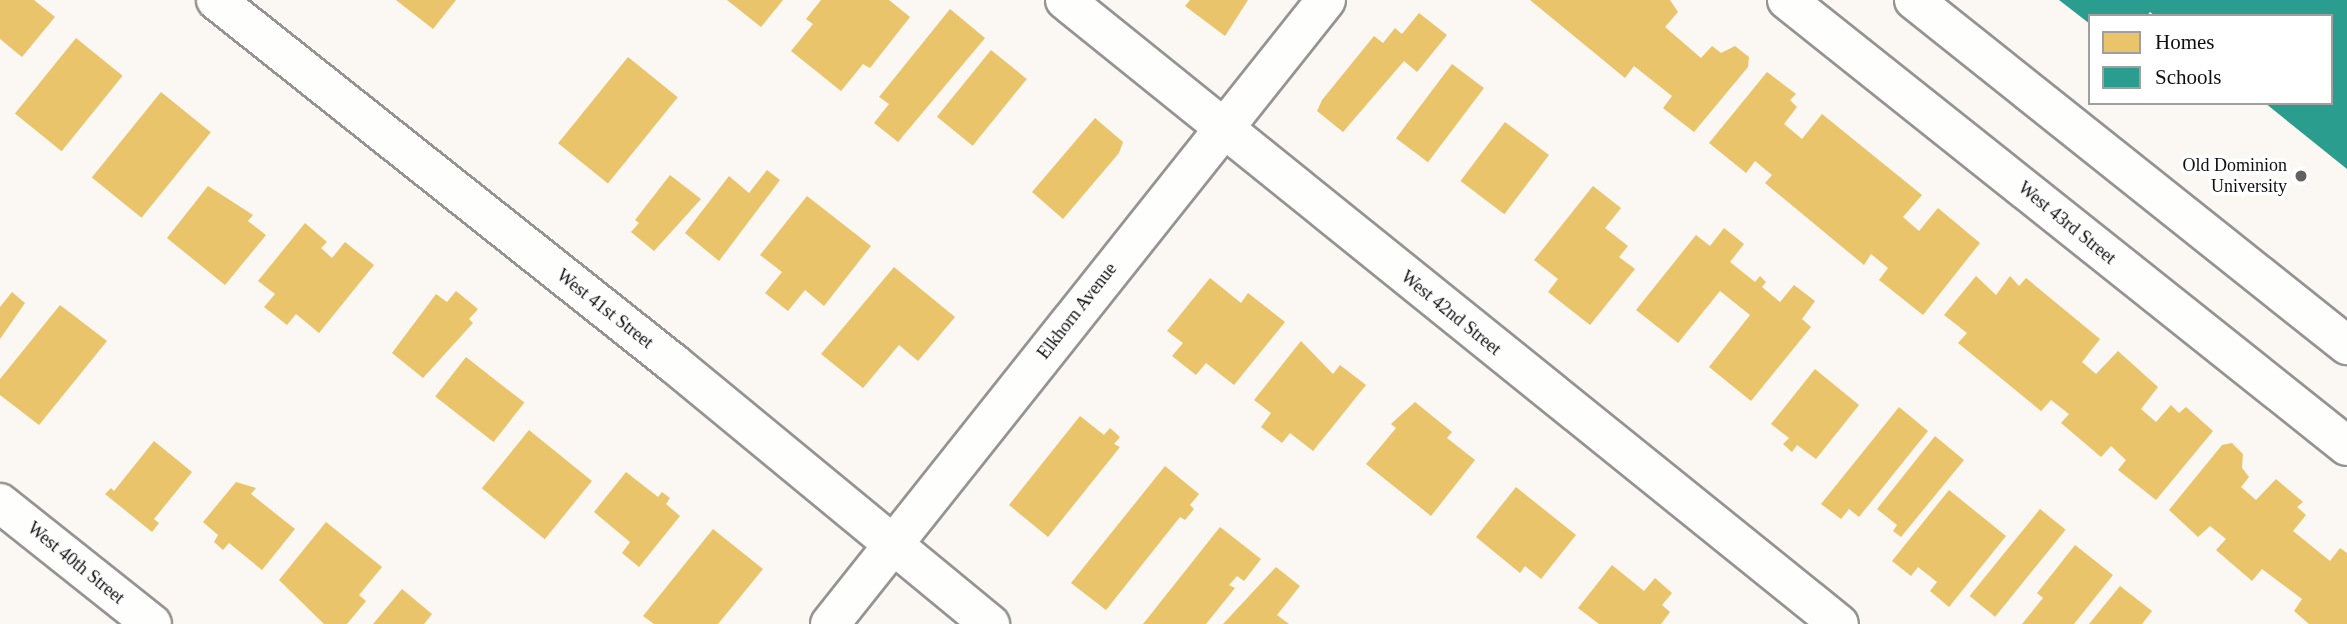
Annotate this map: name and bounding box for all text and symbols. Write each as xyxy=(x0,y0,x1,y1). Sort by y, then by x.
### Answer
legend xyxy=(2088,14,2333,105)
text: Homes xyxy=(2155,30,2215,54)
text: Schools xyxy=(2155,65,2222,89)
place label: Old Dominion University xyxy=(2182,155,2287,198)
marker: Old Dominion University xyxy=(2293,168,2309,184)
street label: West 43rd Street xyxy=(2014,177,2120,269)
street label: Elkhorn Avenue xyxy=(1032,258,1122,364)
street label: West 41st Street xyxy=(552,265,658,353)
street label: West 42nd Street xyxy=(1397,266,1505,360)
street label: West 40th Street xyxy=(23,517,129,609)

